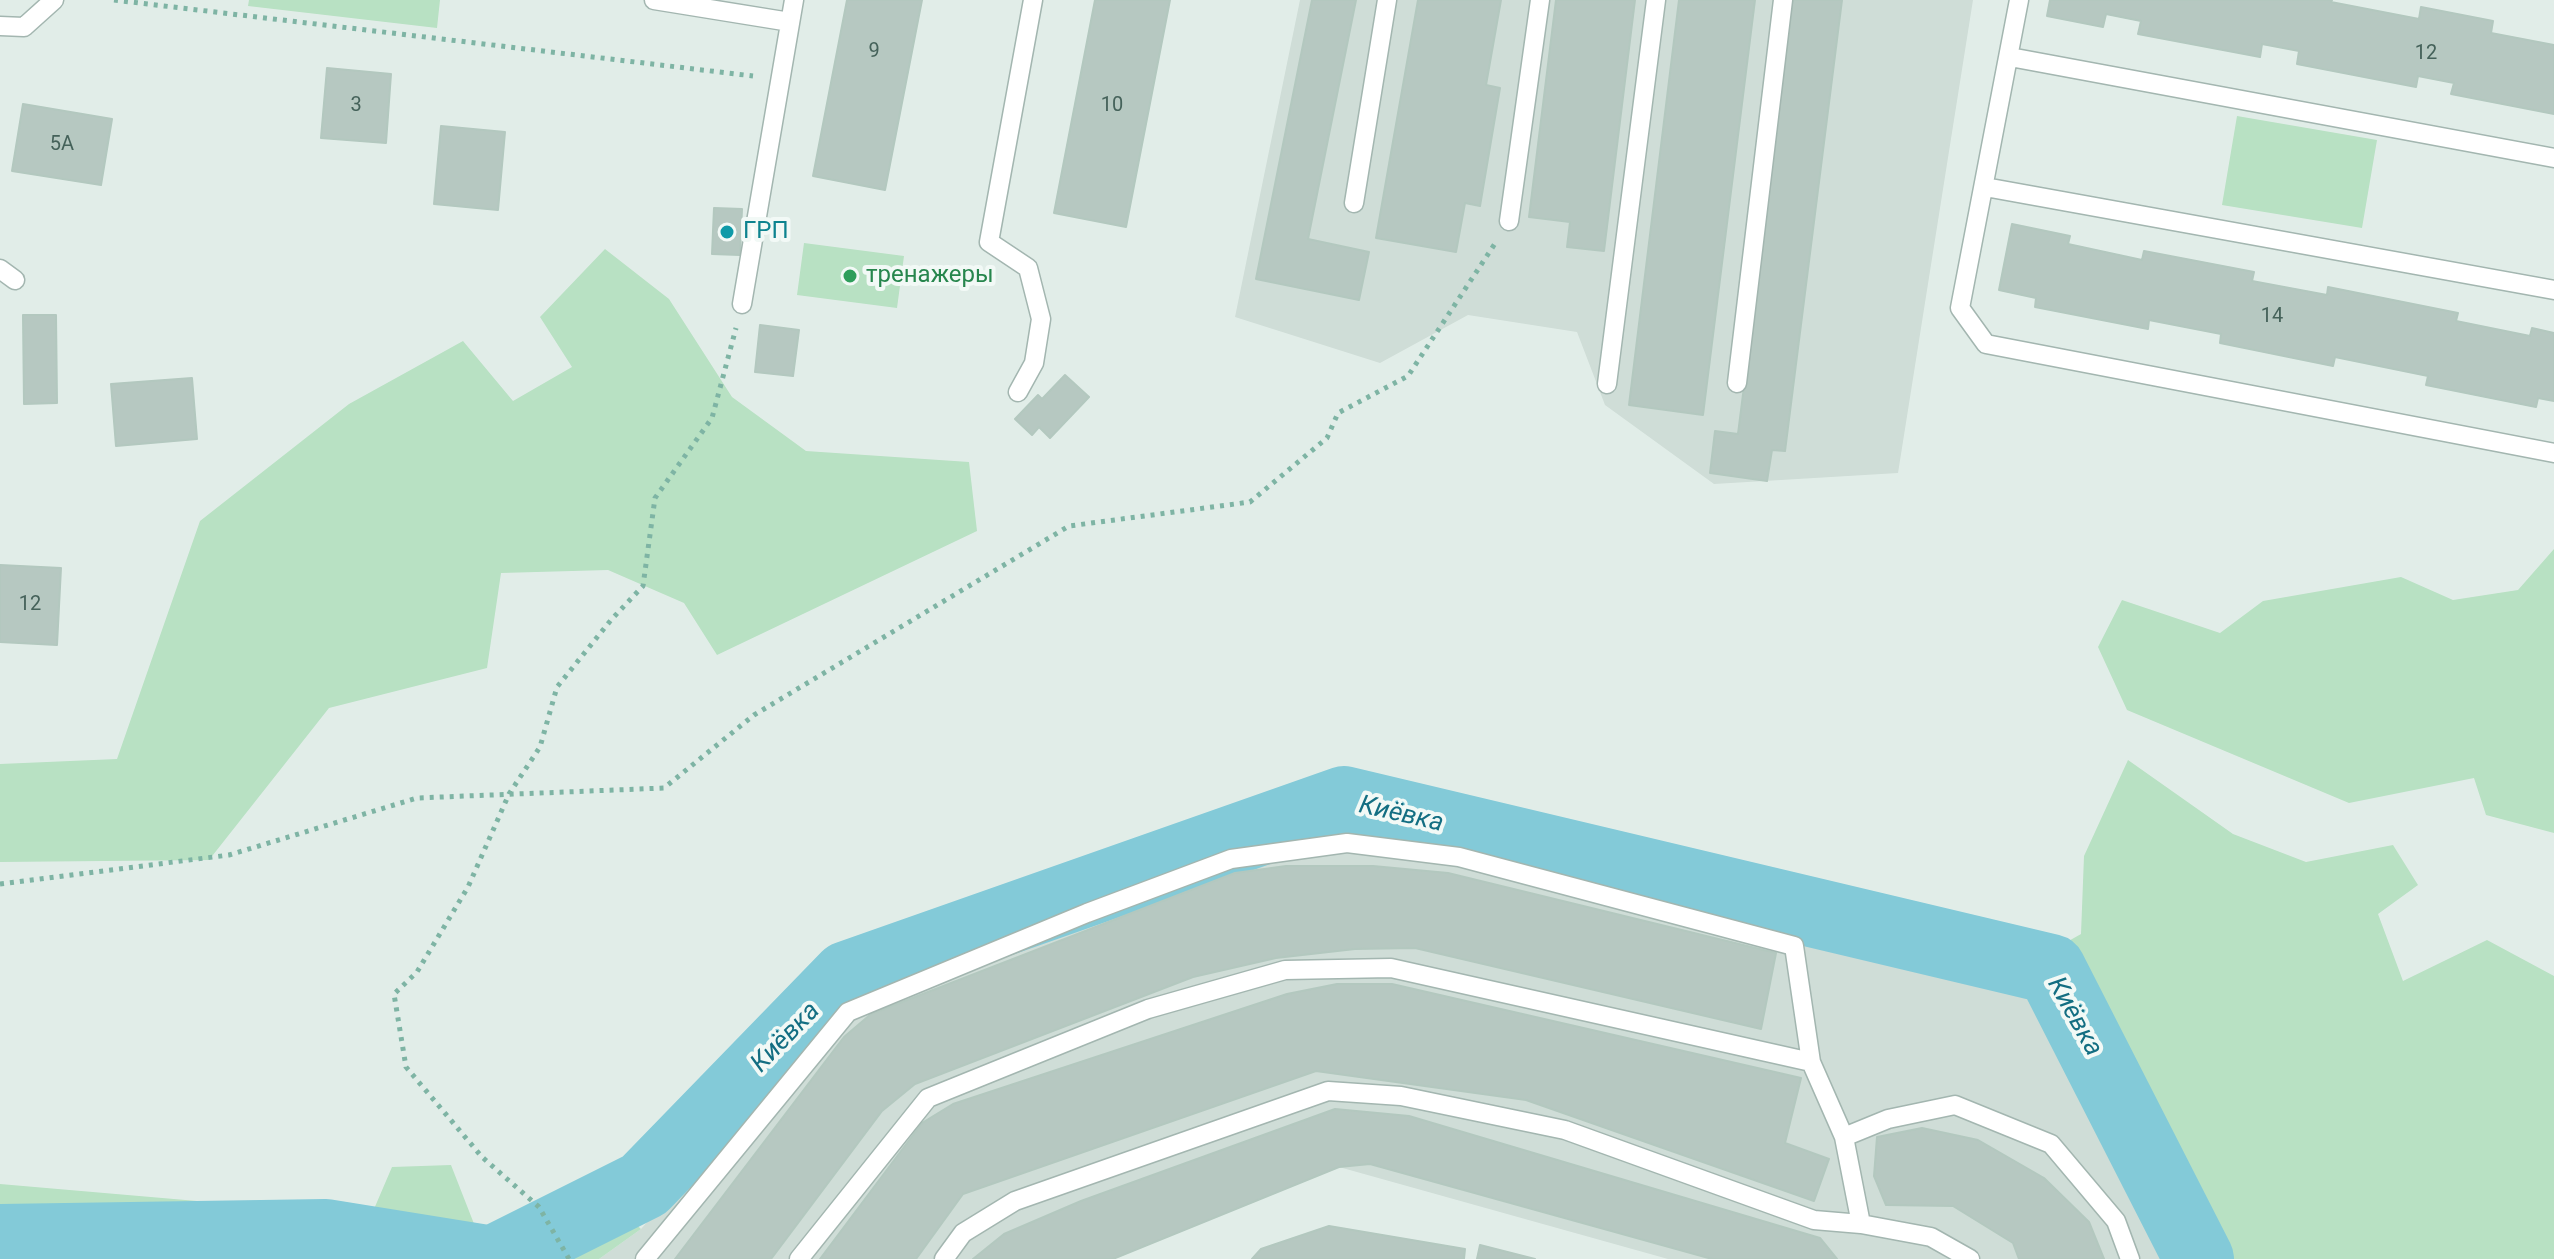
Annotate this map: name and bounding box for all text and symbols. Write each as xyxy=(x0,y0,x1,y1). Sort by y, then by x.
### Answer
house number: 9 xyxy=(868,40,880,64)
house number: 12 xyxy=(2415,42,2437,66)
house number: 3 xyxy=(350,94,362,118)
house number: 10 xyxy=(1101,94,1123,118)
house number: 5А xyxy=(50,133,74,157)
place label: ГРП xyxy=(743,218,789,246)
marker: ГРП xyxy=(718,223,736,241)
place label: тренажеры xyxy=(866,262,994,290)
marker: тренажеры xyxy=(841,267,859,285)
house number: 14 xyxy=(2261,305,2283,329)
house number: 12 xyxy=(19,593,41,617)
water label: Киёвка xyxy=(1356,790,1446,840)
water label: Киёвка xyxy=(2040,972,2108,1062)
water label: Киёвка xyxy=(745,996,827,1080)

